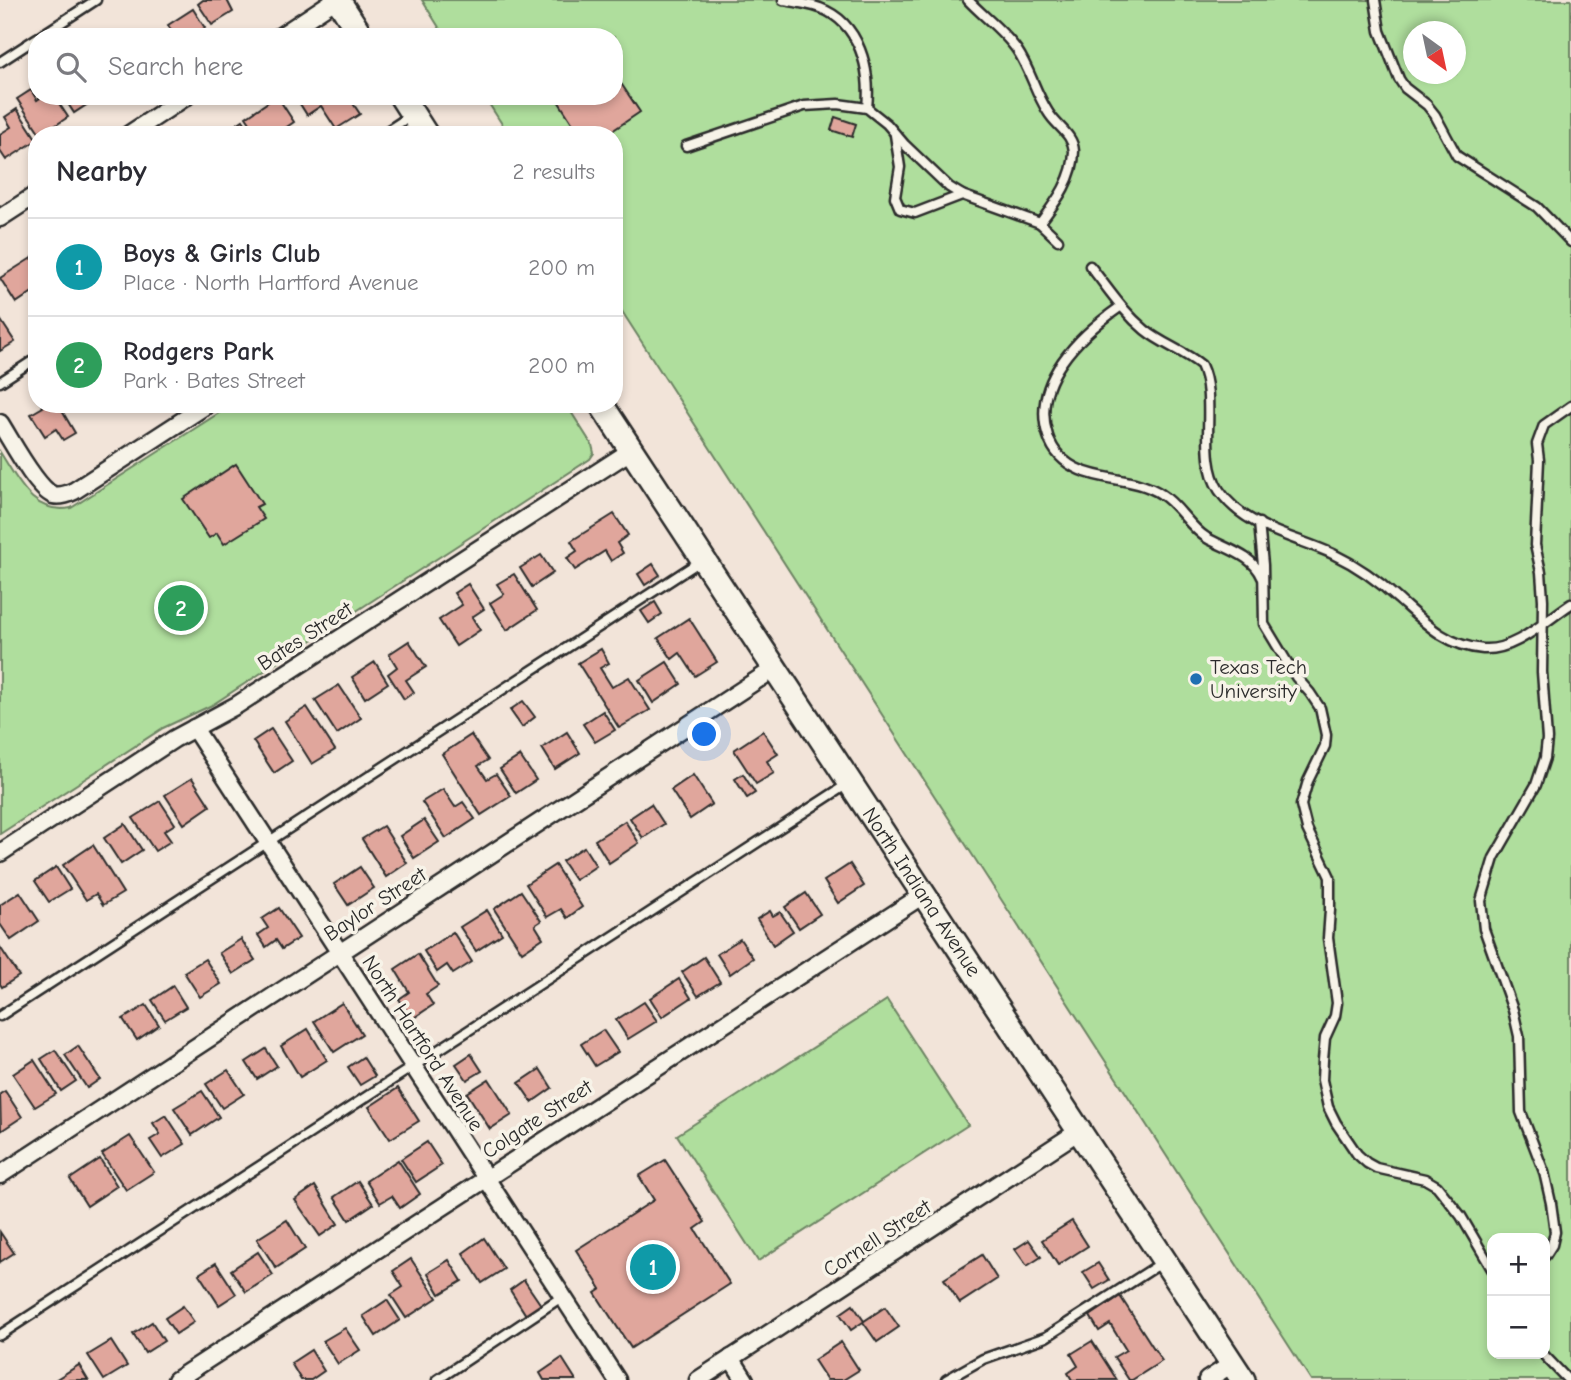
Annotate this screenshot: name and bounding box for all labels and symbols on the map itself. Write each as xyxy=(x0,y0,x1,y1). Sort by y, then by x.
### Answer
north arrow xyxy=(1403,21,1466,84)
pin: 2 xyxy=(158,582,204,634)
street label: Bates Street xyxy=(253,596,358,676)
place label: Texas Tech University xyxy=(1210,655,1307,703)
marker: Texas Tech University xyxy=(1188,671,1204,687)
your location xyxy=(687,717,721,751)
street label: North Indiana Avenue xyxy=(858,803,986,981)
street label: Baylor Street xyxy=(319,862,431,946)
street label: North Hartford Avenue xyxy=(357,951,489,1135)
street label: Colgate Street xyxy=(478,1074,597,1163)
street label: Cornell Street xyxy=(819,1194,936,1282)
pin: 1 xyxy=(630,1241,676,1293)

